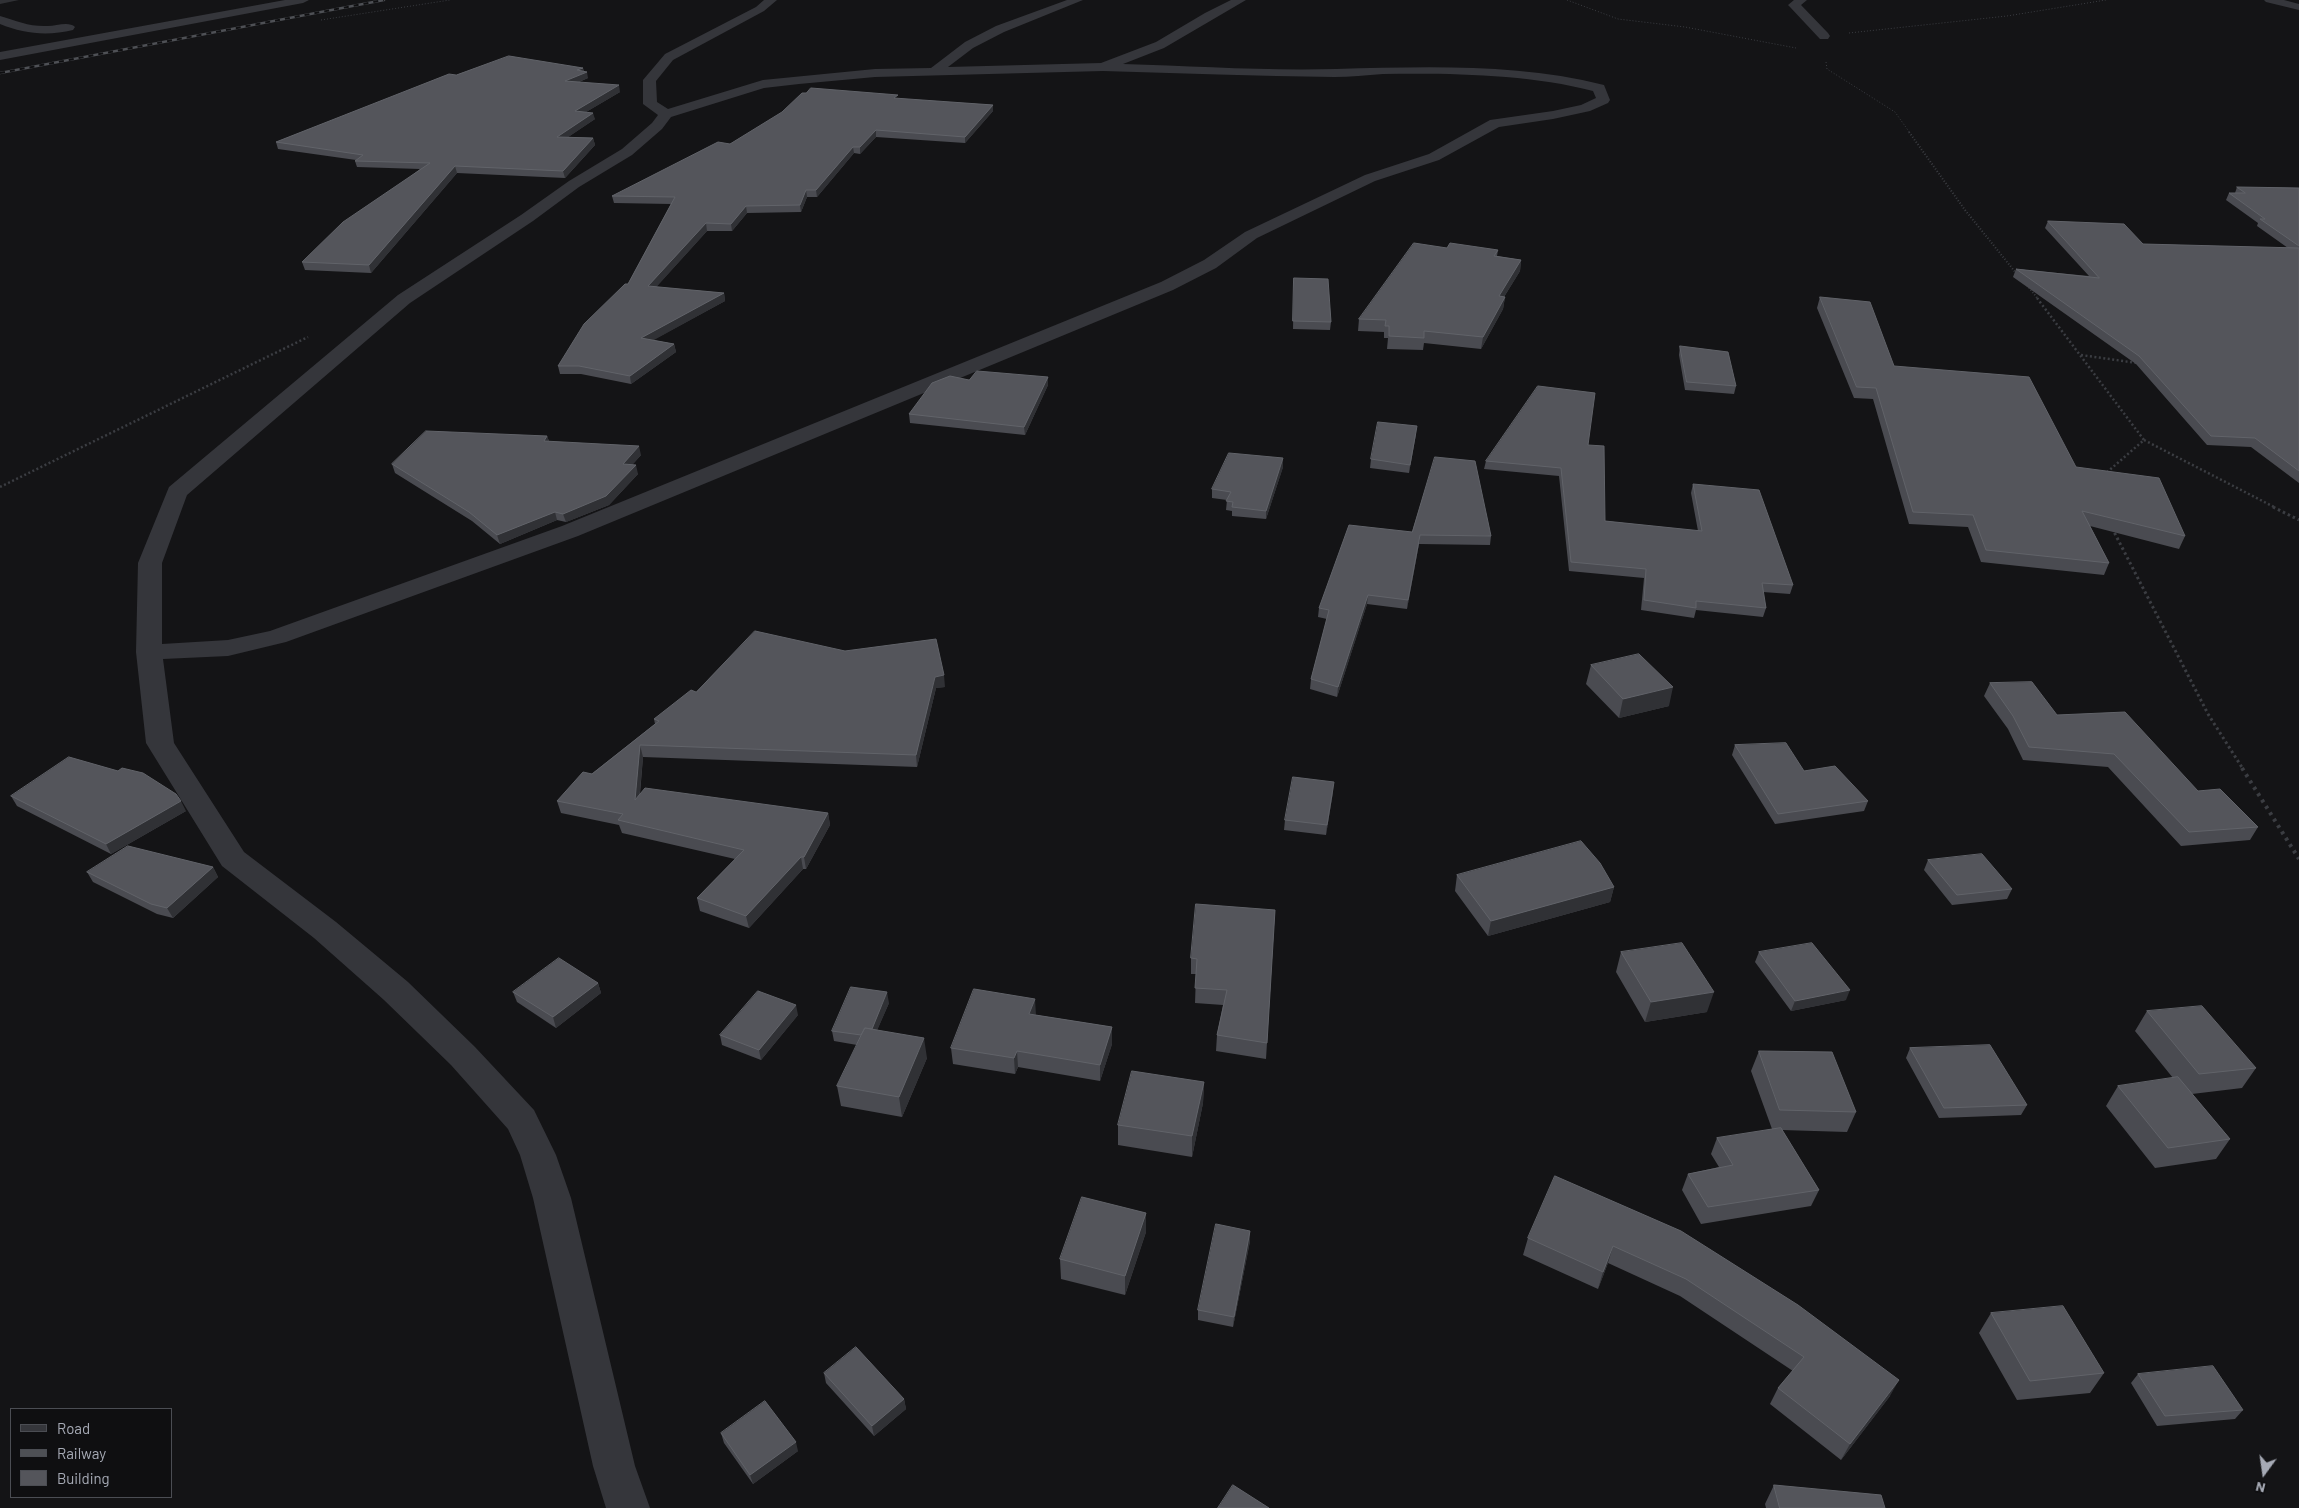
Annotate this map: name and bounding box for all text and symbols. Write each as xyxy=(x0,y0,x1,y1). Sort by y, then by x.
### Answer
legend xyxy=(10,1408,172,1498)
text: Road xyxy=(57,1419,90,1437)
text: Railway xyxy=(57,1444,106,1462)
north arrow xyxy=(2239,1448,2289,1498)
text: Building xyxy=(57,1469,110,1487)
text: N xyxy=(2254,1479,2267,1497)

